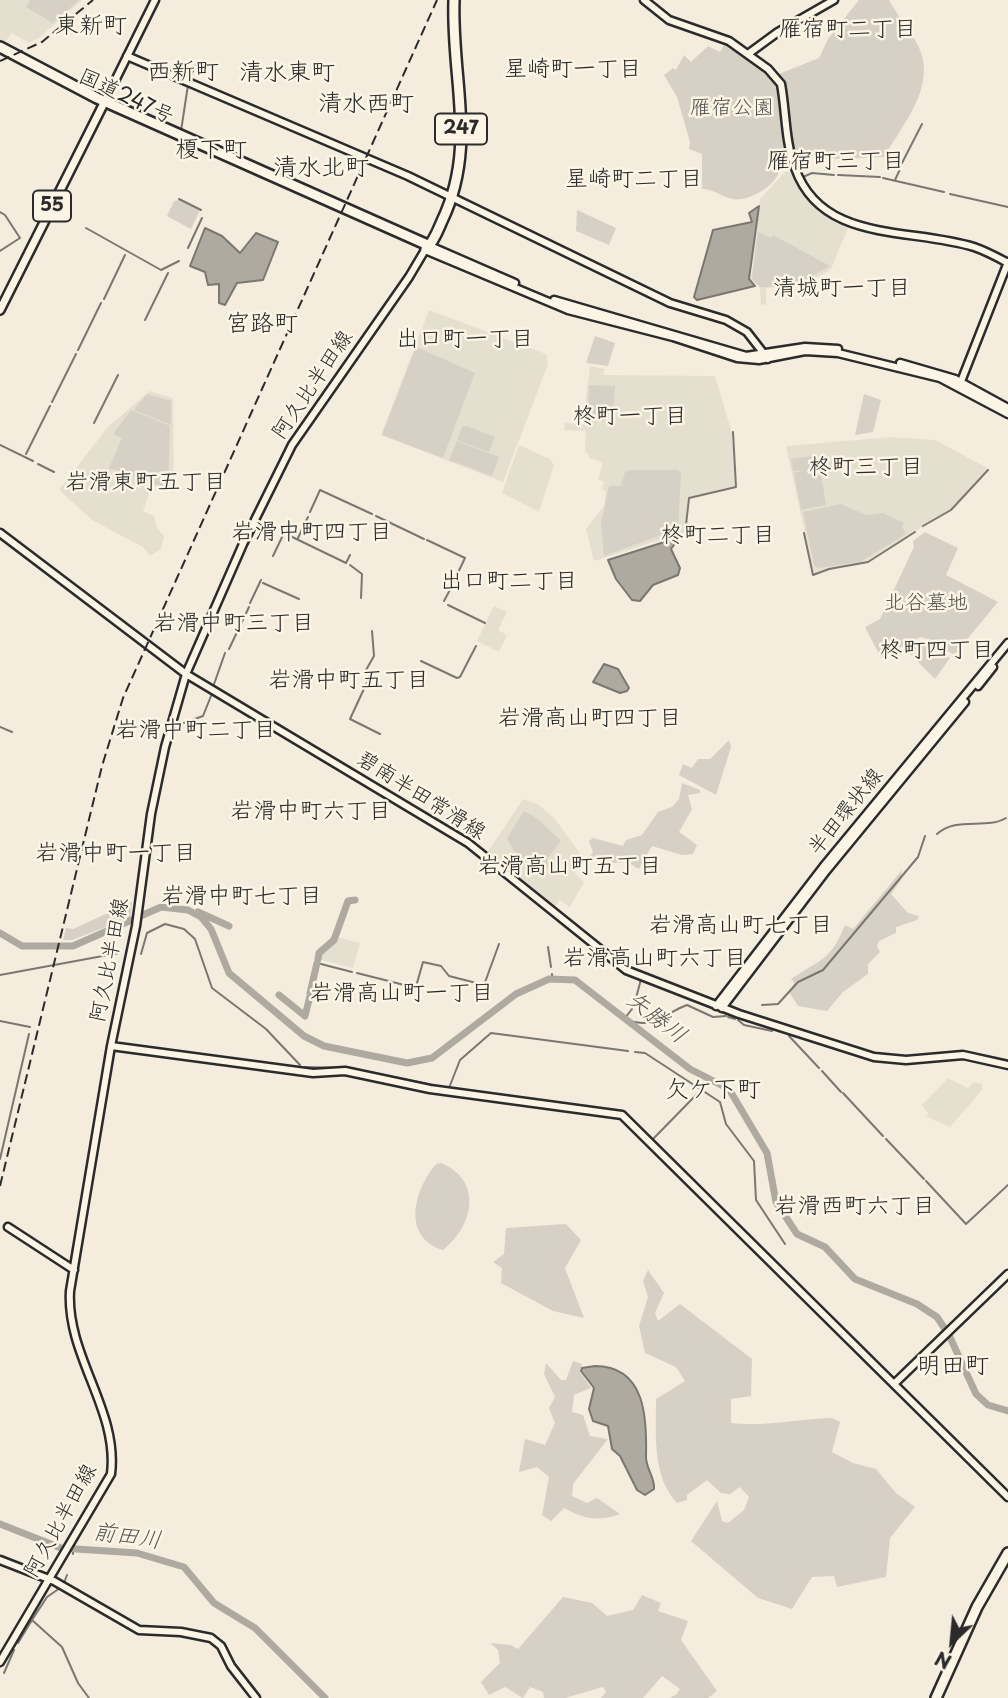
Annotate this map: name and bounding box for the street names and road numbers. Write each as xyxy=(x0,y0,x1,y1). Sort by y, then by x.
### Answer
street label: 国道247号 xyxy=(74,64,178,130)
road number: 247 xyxy=(435,113,487,144)
road number: 55 xyxy=(33,190,71,222)
street label: 阿久比半田線 xyxy=(267,326,359,444)
street label: 碧南半田常滑線 xyxy=(352,746,490,846)
street label: 半田環状線 xyxy=(803,763,889,861)
street label: 阿久比半田線 xyxy=(86,896,134,1024)
street label: 阿久比半田線 xyxy=(19,1460,103,1582)

